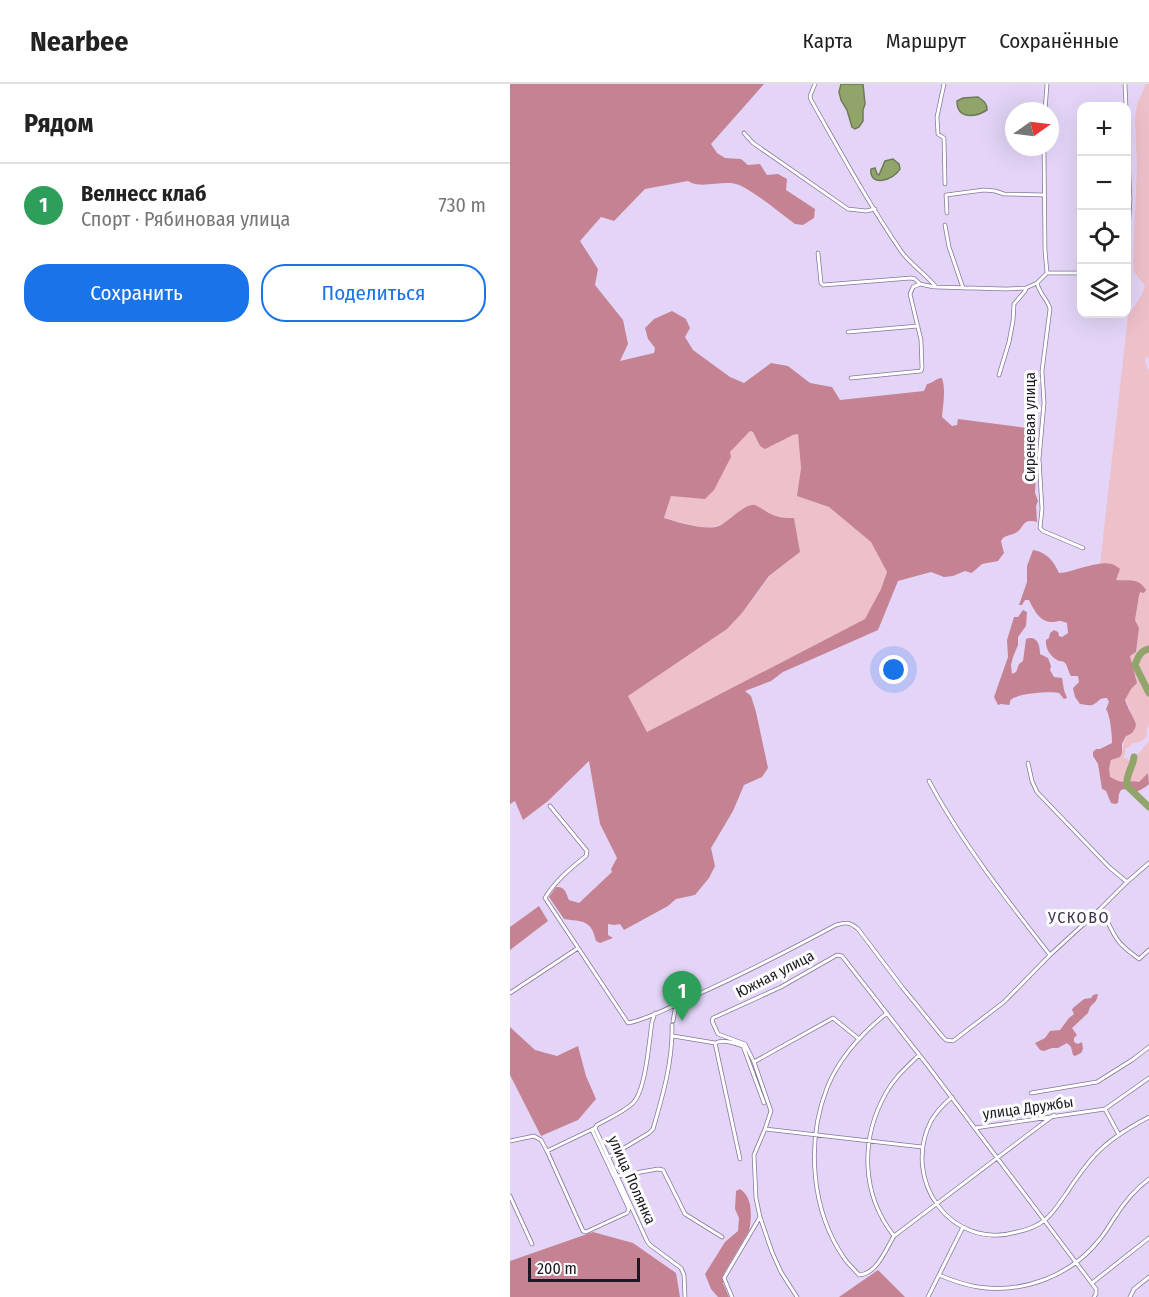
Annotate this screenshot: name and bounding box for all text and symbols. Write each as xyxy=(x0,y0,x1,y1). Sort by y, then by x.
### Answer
text: Nearbee xyxy=(30,25,129,58)
text: Карта xyxy=(803,28,853,54)
text: Маршрут xyxy=(886,28,966,54)
text: Сохранённые xyxy=(999,28,1119,54)
north arrow xyxy=(1005,102,1059,156)
map controls xyxy=(1077,102,1131,318)
button: + xyxy=(1077,102,1131,156)
text: Рядом xyxy=(24,108,93,139)
button: − xyxy=(1077,156,1131,210)
text: Велнесс клаб xyxy=(81,180,207,207)
text: 1 xyxy=(39,193,48,217)
text: 730 m xyxy=(439,193,486,217)
text: Спорт · Рябиновая улица xyxy=(81,207,290,231)
button: locate xyxy=(1077,210,1131,264)
button: Сохранить xyxy=(24,264,249,322)
button: Поделиться xyxy=(261,264,486,322)
button: layers xyxy=(1077,264,1131,318)
street label: Сиреневая улица xyxy=(1021,372,1039,482)
your location xyxy=(879,655,908,684)
district label: УСКОВО xyxy=(1047,908,1110,927)
street label: Южная улица xyxy=(733,947,817,1001)
pin: 1 xyxy=(662,972,702,1021)
street label: улица Дружбы xyxy=(982,1093,1074,1123)
street label: улица Полянка xyxy=(604,1133,660,1227)
scale bar xyxy=(528,1255,640,1282)
text: 200 m xyxy=(537,1259,577,1278)

